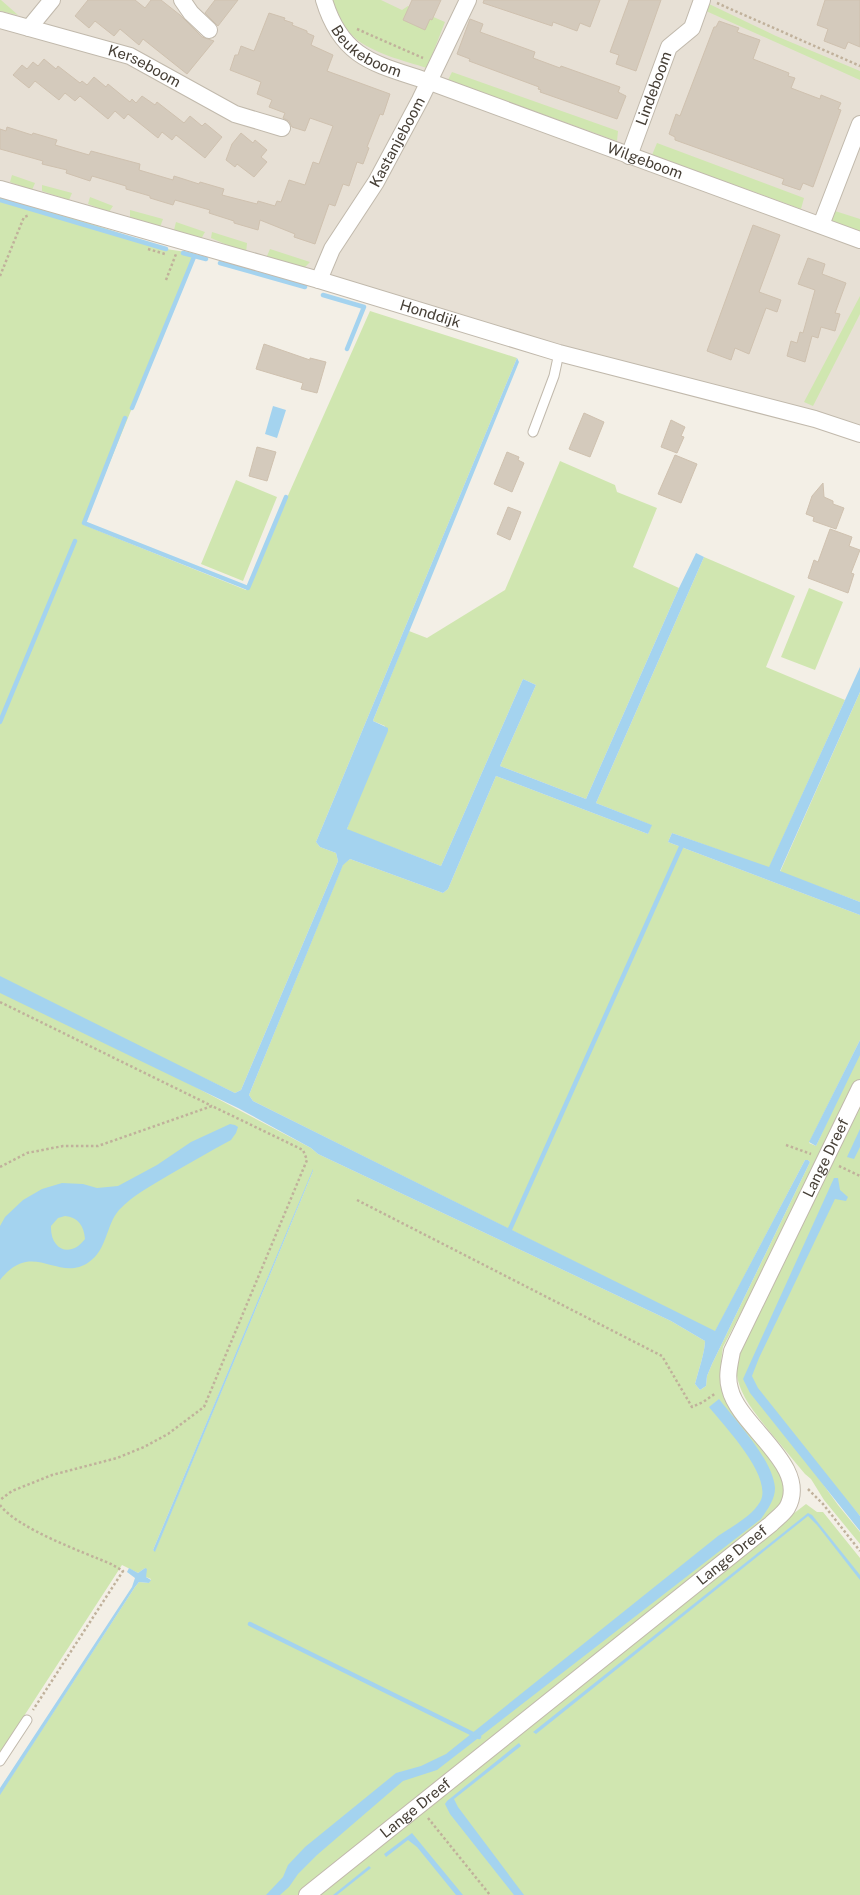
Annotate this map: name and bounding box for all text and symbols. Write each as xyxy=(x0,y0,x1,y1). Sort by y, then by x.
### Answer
street label: Beukeboom xyxy=(328,22,404,80)
street label: Kerseboom xyxy=(106,41,184,90)
street label: Lindeboom xyxy=(632,49,675,128)
street label: Kastanjeboom xyxy=(366,94,428,190)
street label: Wilgeboom xyxy=(605,139,685,182)
street label: Honddijk xyxy=(398,296,463,331)
street label: Lange Dreef xyxy=(799,1116,852,1200)
street label: Lange Dreef xyxy=(693,1522,770,1588)
street label: Lange Dreef xyxy=(377,1774,454,1841)

